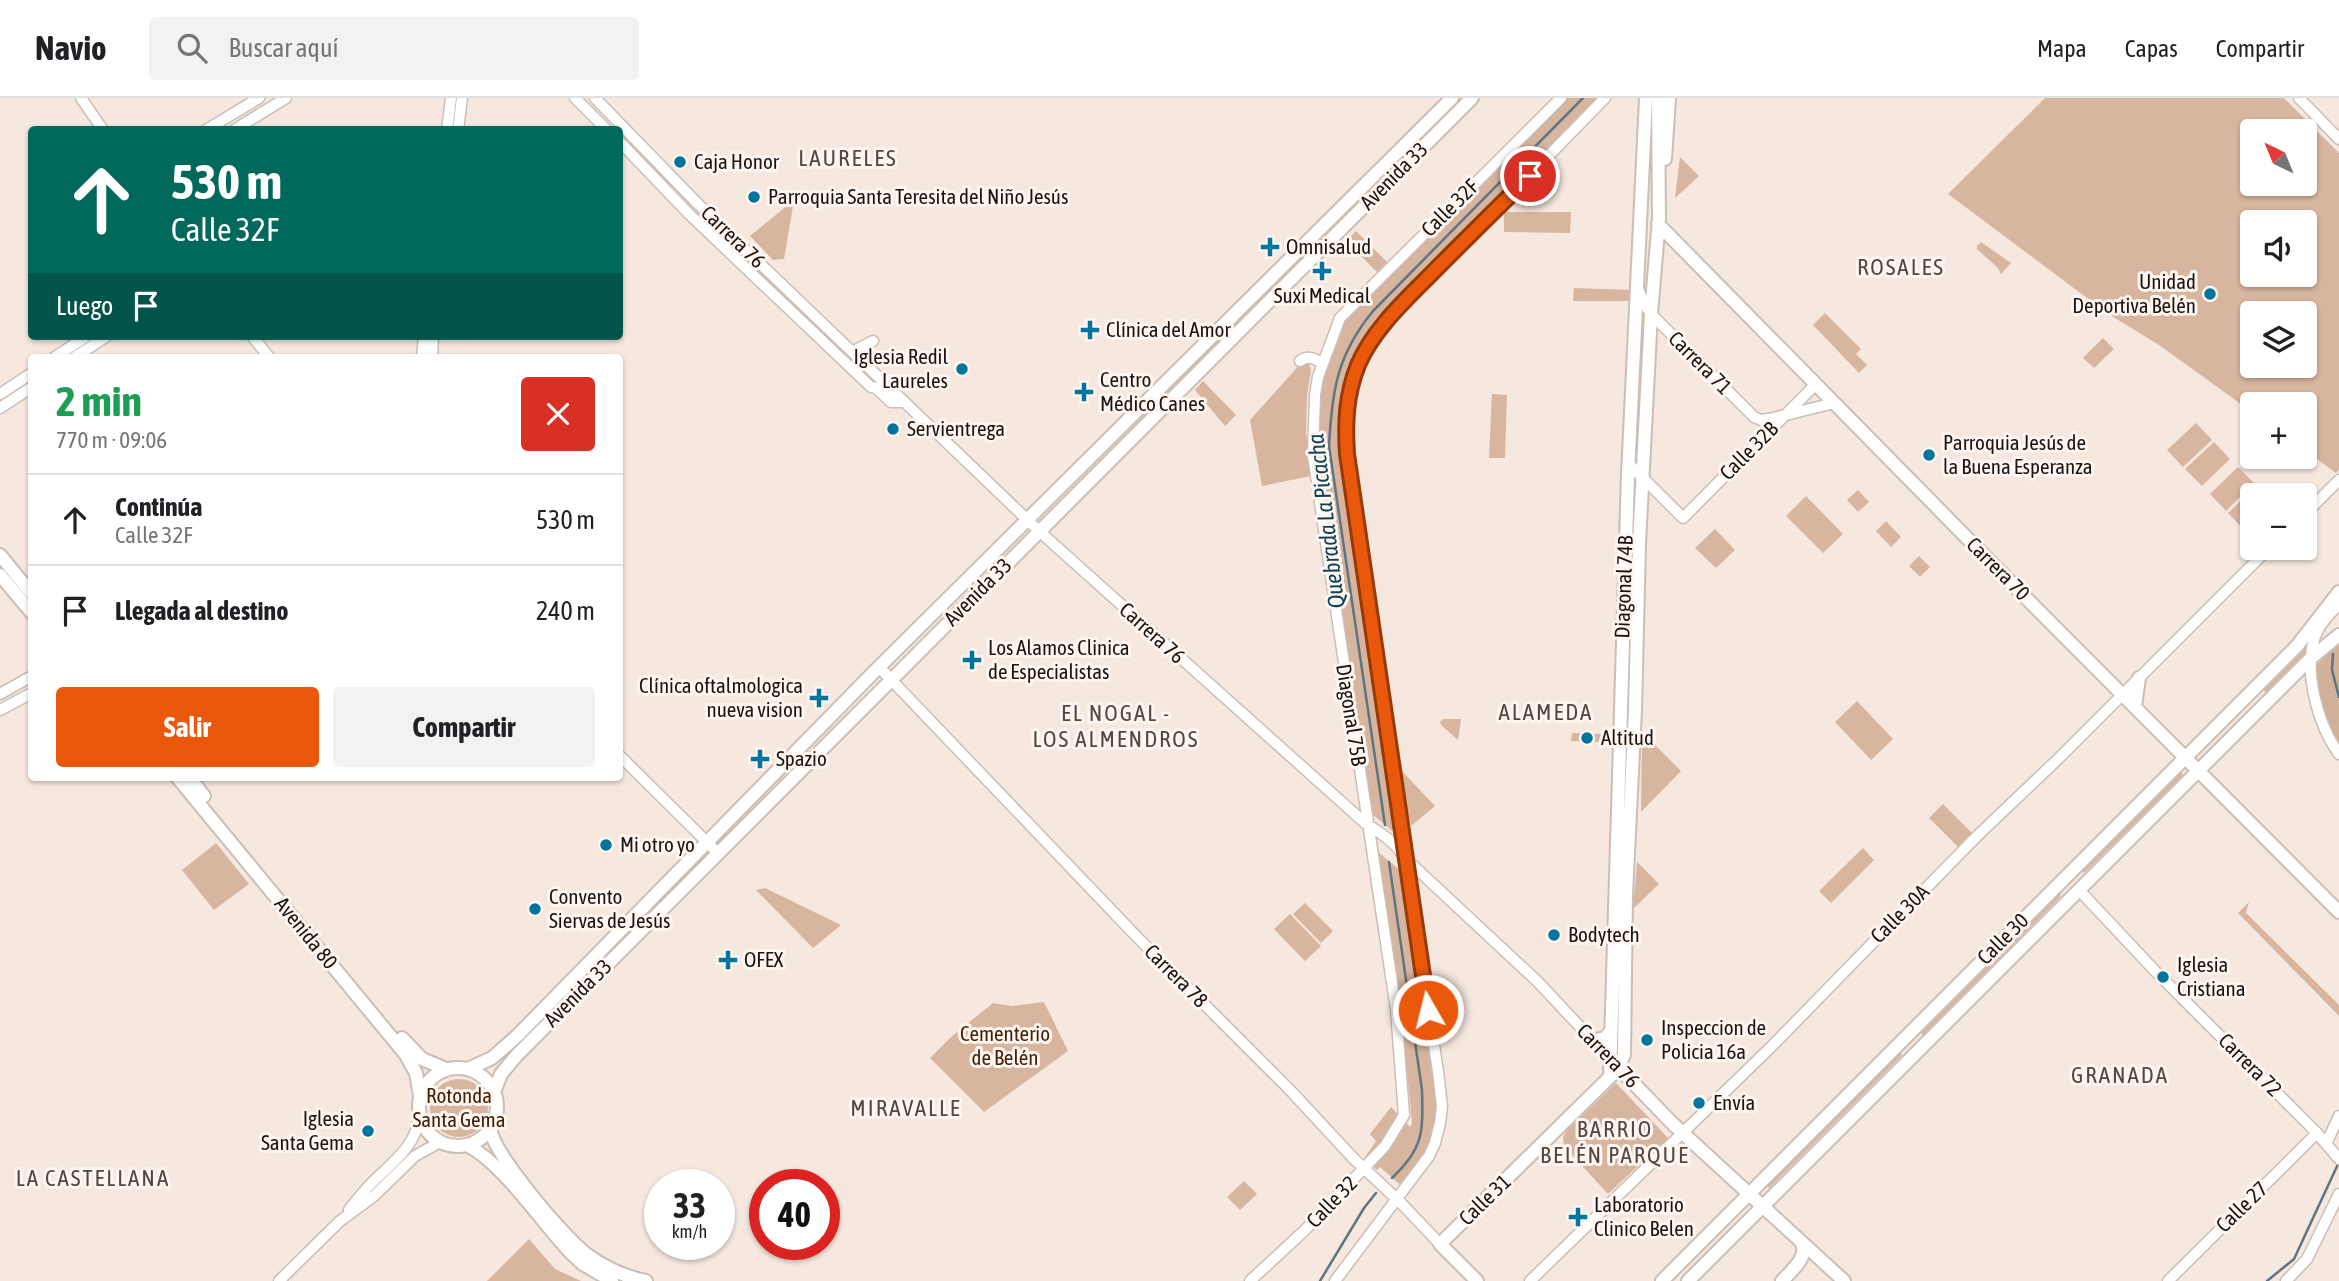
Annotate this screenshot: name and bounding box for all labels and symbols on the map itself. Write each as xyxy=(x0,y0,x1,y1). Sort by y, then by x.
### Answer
north arrow xyxy=(2240,119,2317,196)
street label: Avenida 33 xyxy=(1355,137,1432,214)
district label: LAURELES xyxy=(798,145,898,171)
pin xyxy=(1500,146,1560,206)
place label: Caja Honor xyxy=(694,149,780,173)
marker: Caja Honor xyxy=(672,154,688,170)
street label: Calle 32F xyxy=(1416,173,1483,241)
place label: Parroquia Santa Teresita del Niño Jesús xyxy=(768,184,1068,208)
marker: Parroquia Santa Teresita del Niño Jesús xyxy=(746,189,762,205)
street label: Carrera 76 xyxy=(697,200,771,273)
place label: Omnisalud xyxy=(1286,234,1371,258)
marker: Omnisalud xyxy=(1260,237,1280,257)
district label: ROSALES xyxy=(1857,254,1945,280)
marker: Suxi Medical xyxy=(1312,261,1332,281)
place label: Unidad Deportiva Belén xyxy=(2072,269,2196,317)
place label: Suxi Medical xyxy=(1274,283,1371,307)
marker: Unidad Deportiva Belén xyxy=(2202,286,2218,302)
place label: Clínica del Amor xyxy=(1106,317,1231,341)
marker: Clínica del Amor xyxy=(1080,320,1100,340)
street label: Carrera 71 xyxy=(1664,326,1737,399)
place label: Iglesia Redil Laureles xyxy=(854,344,948,392)
marker: Iglesia Redil Laureles xyxy=(954,361,970,377)
place label: Centro Médico Canes xyxy=(1100,367,1205,415)
marker: Centro Médico Canes xyxy=(1074,382,1094,402)
place label: Servientrega xyxy=(907,416,1005,440)
street label: Calle 32B xyxy=(1714,416,1782,484)
marker: Servientrega xyxy=(885,421,901,437)
place label: Parroquia Jesús de la Buena Esperanza xyxy=(1943,430,2093,478)
water label: Quebrada La Picacha xyxy=(1302,432,1350,610)
marker: Parroquia Jesús de la Buena Esperanza xyxy=(1921,447,1937,463)
street label: Carrera 70 xyxy=(1962,532,2035,605)
street label: Diagonal 74B xyxy=(1609,535,1637,639)
street label: Avenida 33 xyxy=(939,553,1016,630)
street label: Carrera 76 xyxy=(1115,597,1190,668)
place label: Los Alamos Clinica de Especialistas xyxy=(988,635,1130,683)
marker: Los Alamos Clinica de Especialistas xyxy=(962,650,982,670)
street label: Diagonal 75B xyxy=(1332,662,1372,768)
place label: Clínica oftalmologica nueva vision xyxy=(639,673,803,721)
marker: Clínica oftalmologica nueva vision xyxy=(809,688,829,708)
district label: ALAMEDA xyxy=(1499,699,1593,725)
district label: EL NOGAL - LOS ALMENDROS xyxy=(1033,700,1199,752)
place label: Altitud xyxy=(1601,725,1654,749)
marker: Altitud xyxy=(1579,730,1595,746)
place label: Spazio xyxy=(776,746,827,770)
marker: Spazio xyxy=(750,749,770,769)
place label: Mi otro yo xyxy=(620,832,695,856)
marker: Mi otro yo xyxy=(598,837,614,853)
street label: Calle 30A xyxy=(1865,879,1934,947)
place label: Convento Siervas de Jesús xyxy=(549,884,670,932)
street label: Avenida 80 xyxy=(271,892,343,973)
marker: Convento Siervas de Jesús xyxy=(527,901,543,917)
street label: Calle 30 xyxy=(1972,908,2033,969)
place label: Bodytech xyxy=(1568,922,1640,946)
marker: Bodytech xyxy=(1546,927,1562,943)
street label: Carrera 78 xyxy=(1140,939,1213,1012)
place label: OFEX xyxy=(744,947,784,971)
marker: OFEX xyxy=(718,950,738,970)
place label: Iglesia Cristiana xyxy=(2177,952,2245,1000)
street label: Avenida 33 xyxy=(539,954,616,1031)
marker: Iglesia Cristiana xyxy=(2155,969,2171,985)
position arrow xyxy=(1391,973,1465,1047)
place label: Inspeccion de Policia 16a xyxy=(1661,1015,1766,1063)
street label: Carrera 76 xyxy=(1573,1018,1645,1092)
park label: Cementerio de Belén xyxy=(960,1021,1050,1069)
street label: Carrera 72 xyxy=(2214,1028,2287,1101)
marker: Inspeccion de Policia 16a xyxy=(1639,1032,1655,1048)
district label: GRANADA xyxy=(2071,1062,2169,1088)
park label: Rotonda Santa Gema xyxy=(412,1083,506,1131)
place label: Envía xyxy=(1713,1090,1755,1114)
district label: MIRAVALLE xyxy=(850,1095,962,1121)
marker: Envía xyxy=(1691,1095,1707,1111)
place label: Iglesia Santa Gema xyxy=(261,1106,354,1154)
district label: BARRIO BELÉN PARQUE xyxy=(1540,1116,1690,1168)
marker: Iglesia Santa Gema xyxy=(360,1123,376,1139)
district label: LA CASTELLANA xyxy=(16,1165,170,1191)
speed limit sign: 40 xyxy=(749,1169,840,1260)
street label: Calle 31 xyxy=(1454,1169,1515,1230)
street label: Calle 32 xyxy=(1301,1171,1362,1232)
street label: Calle 27 xyxy=(2211,1176,2272,1237)
place label: Laboratorio Clinico Belen xyxy=(1594,1192,1694,1240)
marker: Laboratorio Clinico Belen xyxy=(1568,1207,1588,1227)

